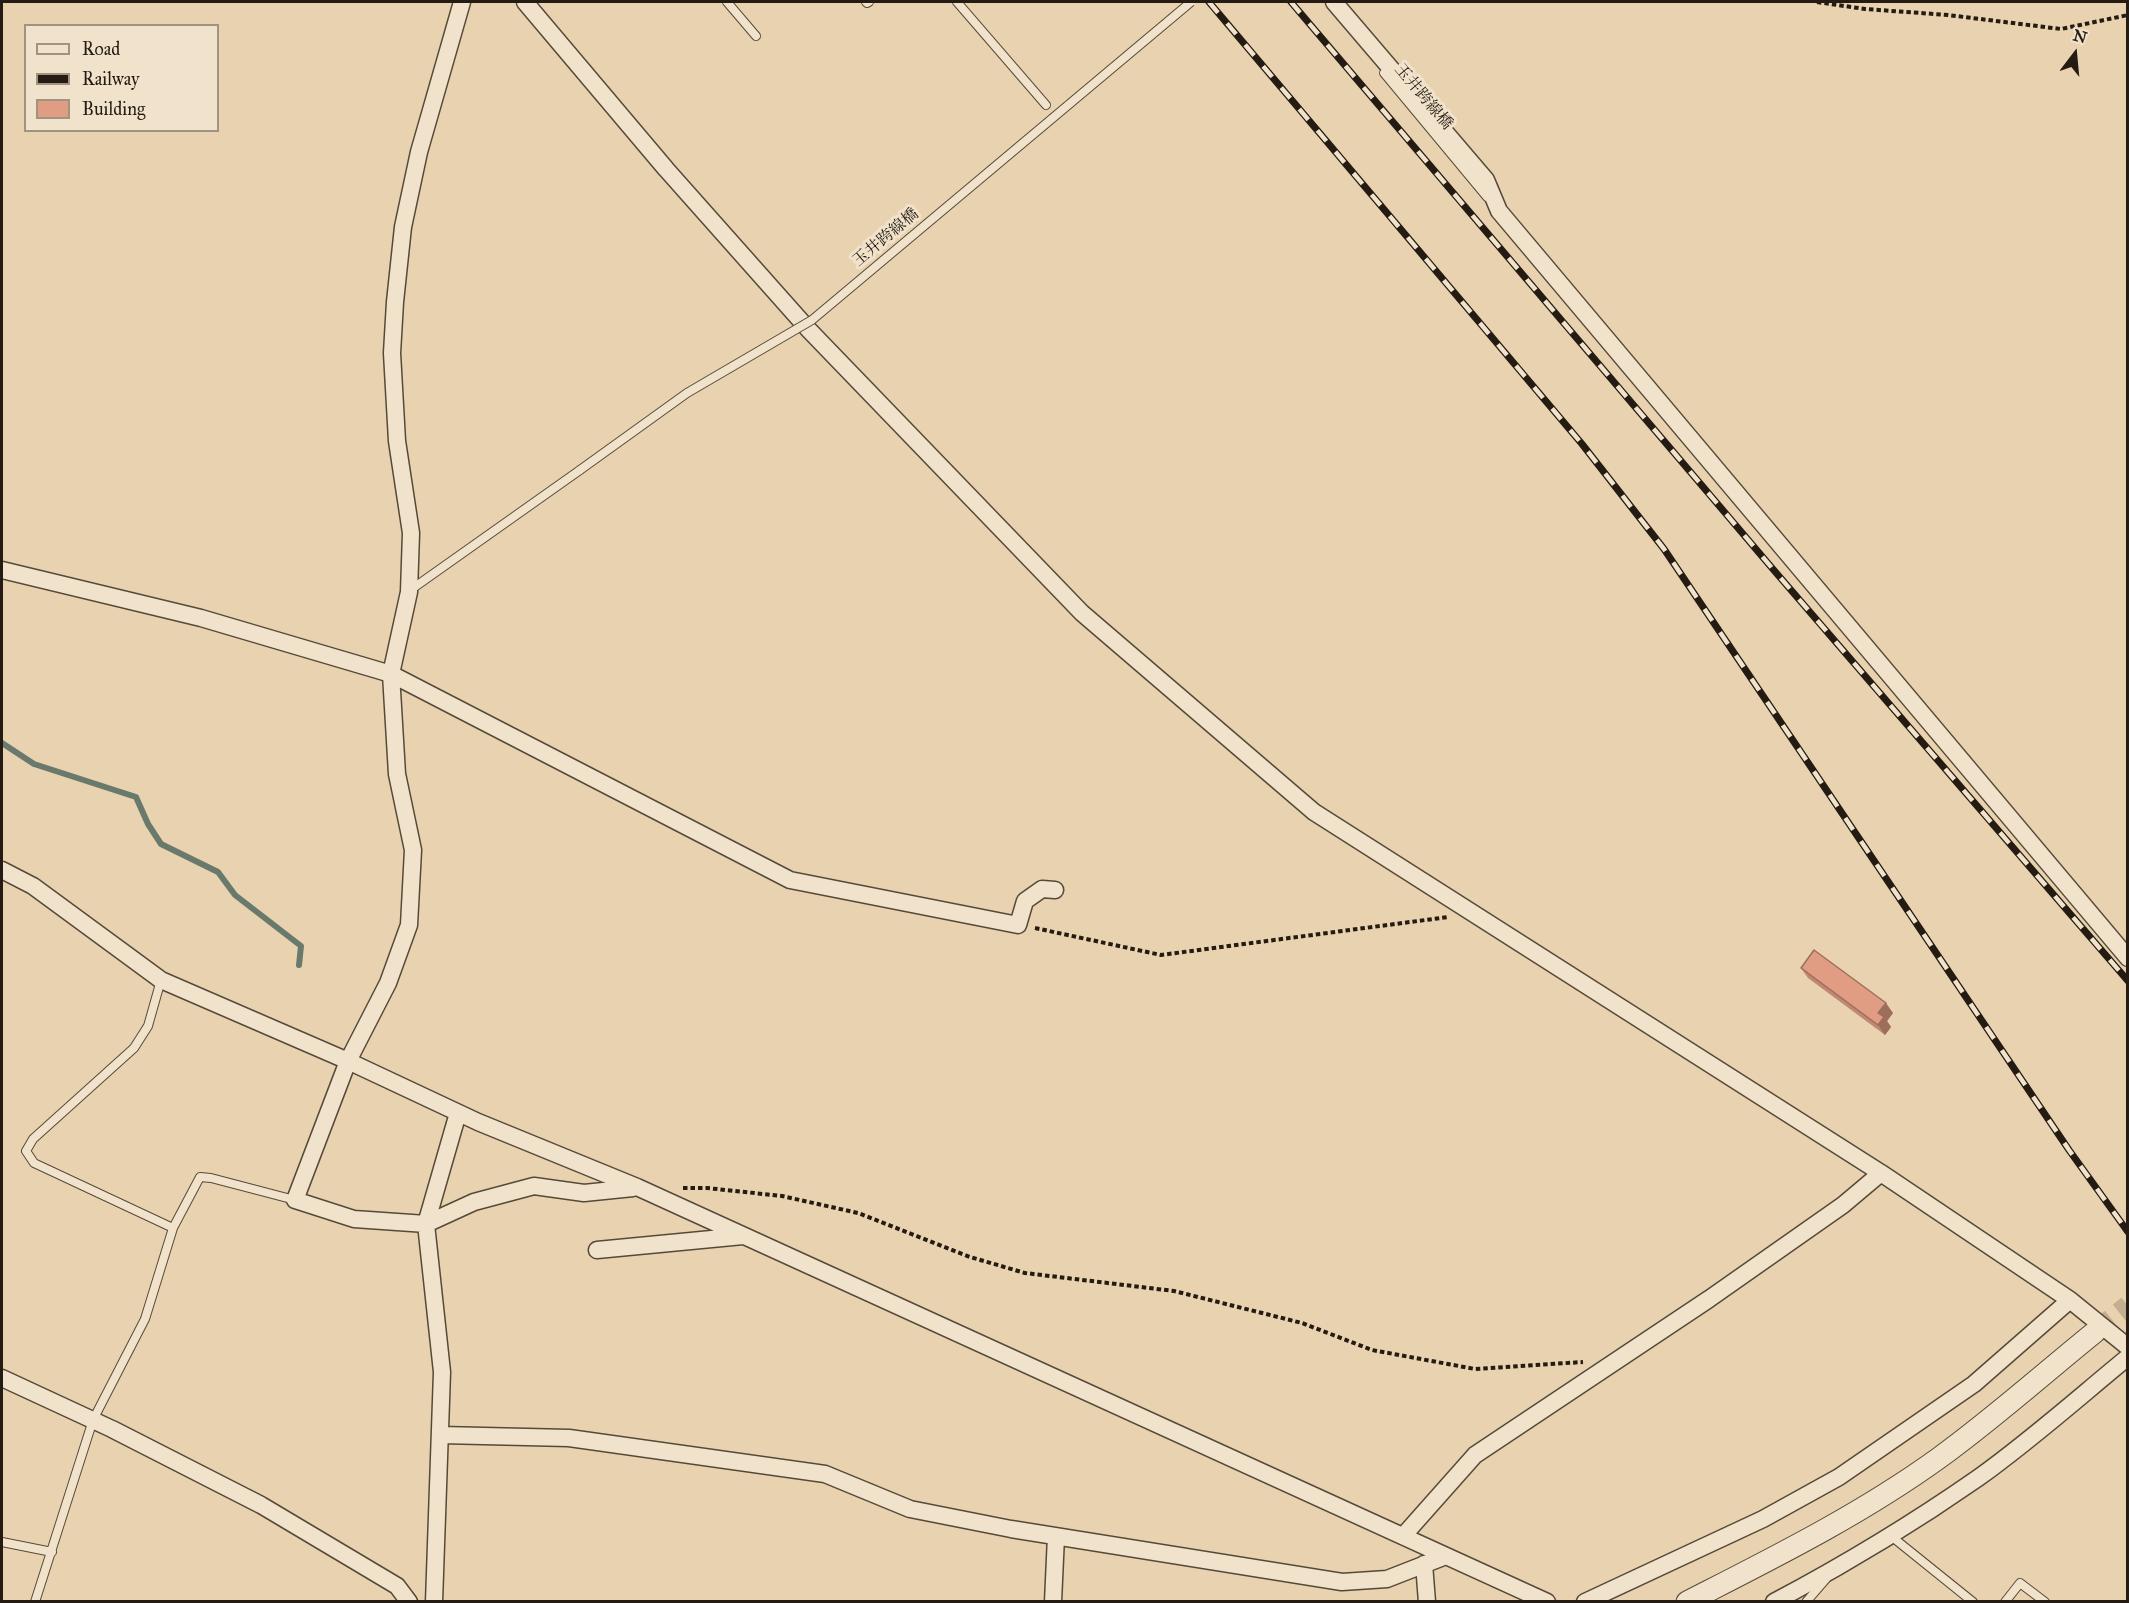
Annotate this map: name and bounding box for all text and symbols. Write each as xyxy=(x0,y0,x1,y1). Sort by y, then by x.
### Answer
legend xyxy=(24,24,219,132)
north arrow xyxy=(2045,24,2105,84)
text: N xyxy=(2071,25,2089,47)
text: Road xyxy=(82,38,120,60)
street label: 玉井跨線橋 xyxy=(1390,60,1456,134)
text: Railway xyxy=(82,68,139,90)
text: Building xyxy=(82,98,145,120)
street label: 玉井跨線橋 xyxy=(849,205,923,271)

